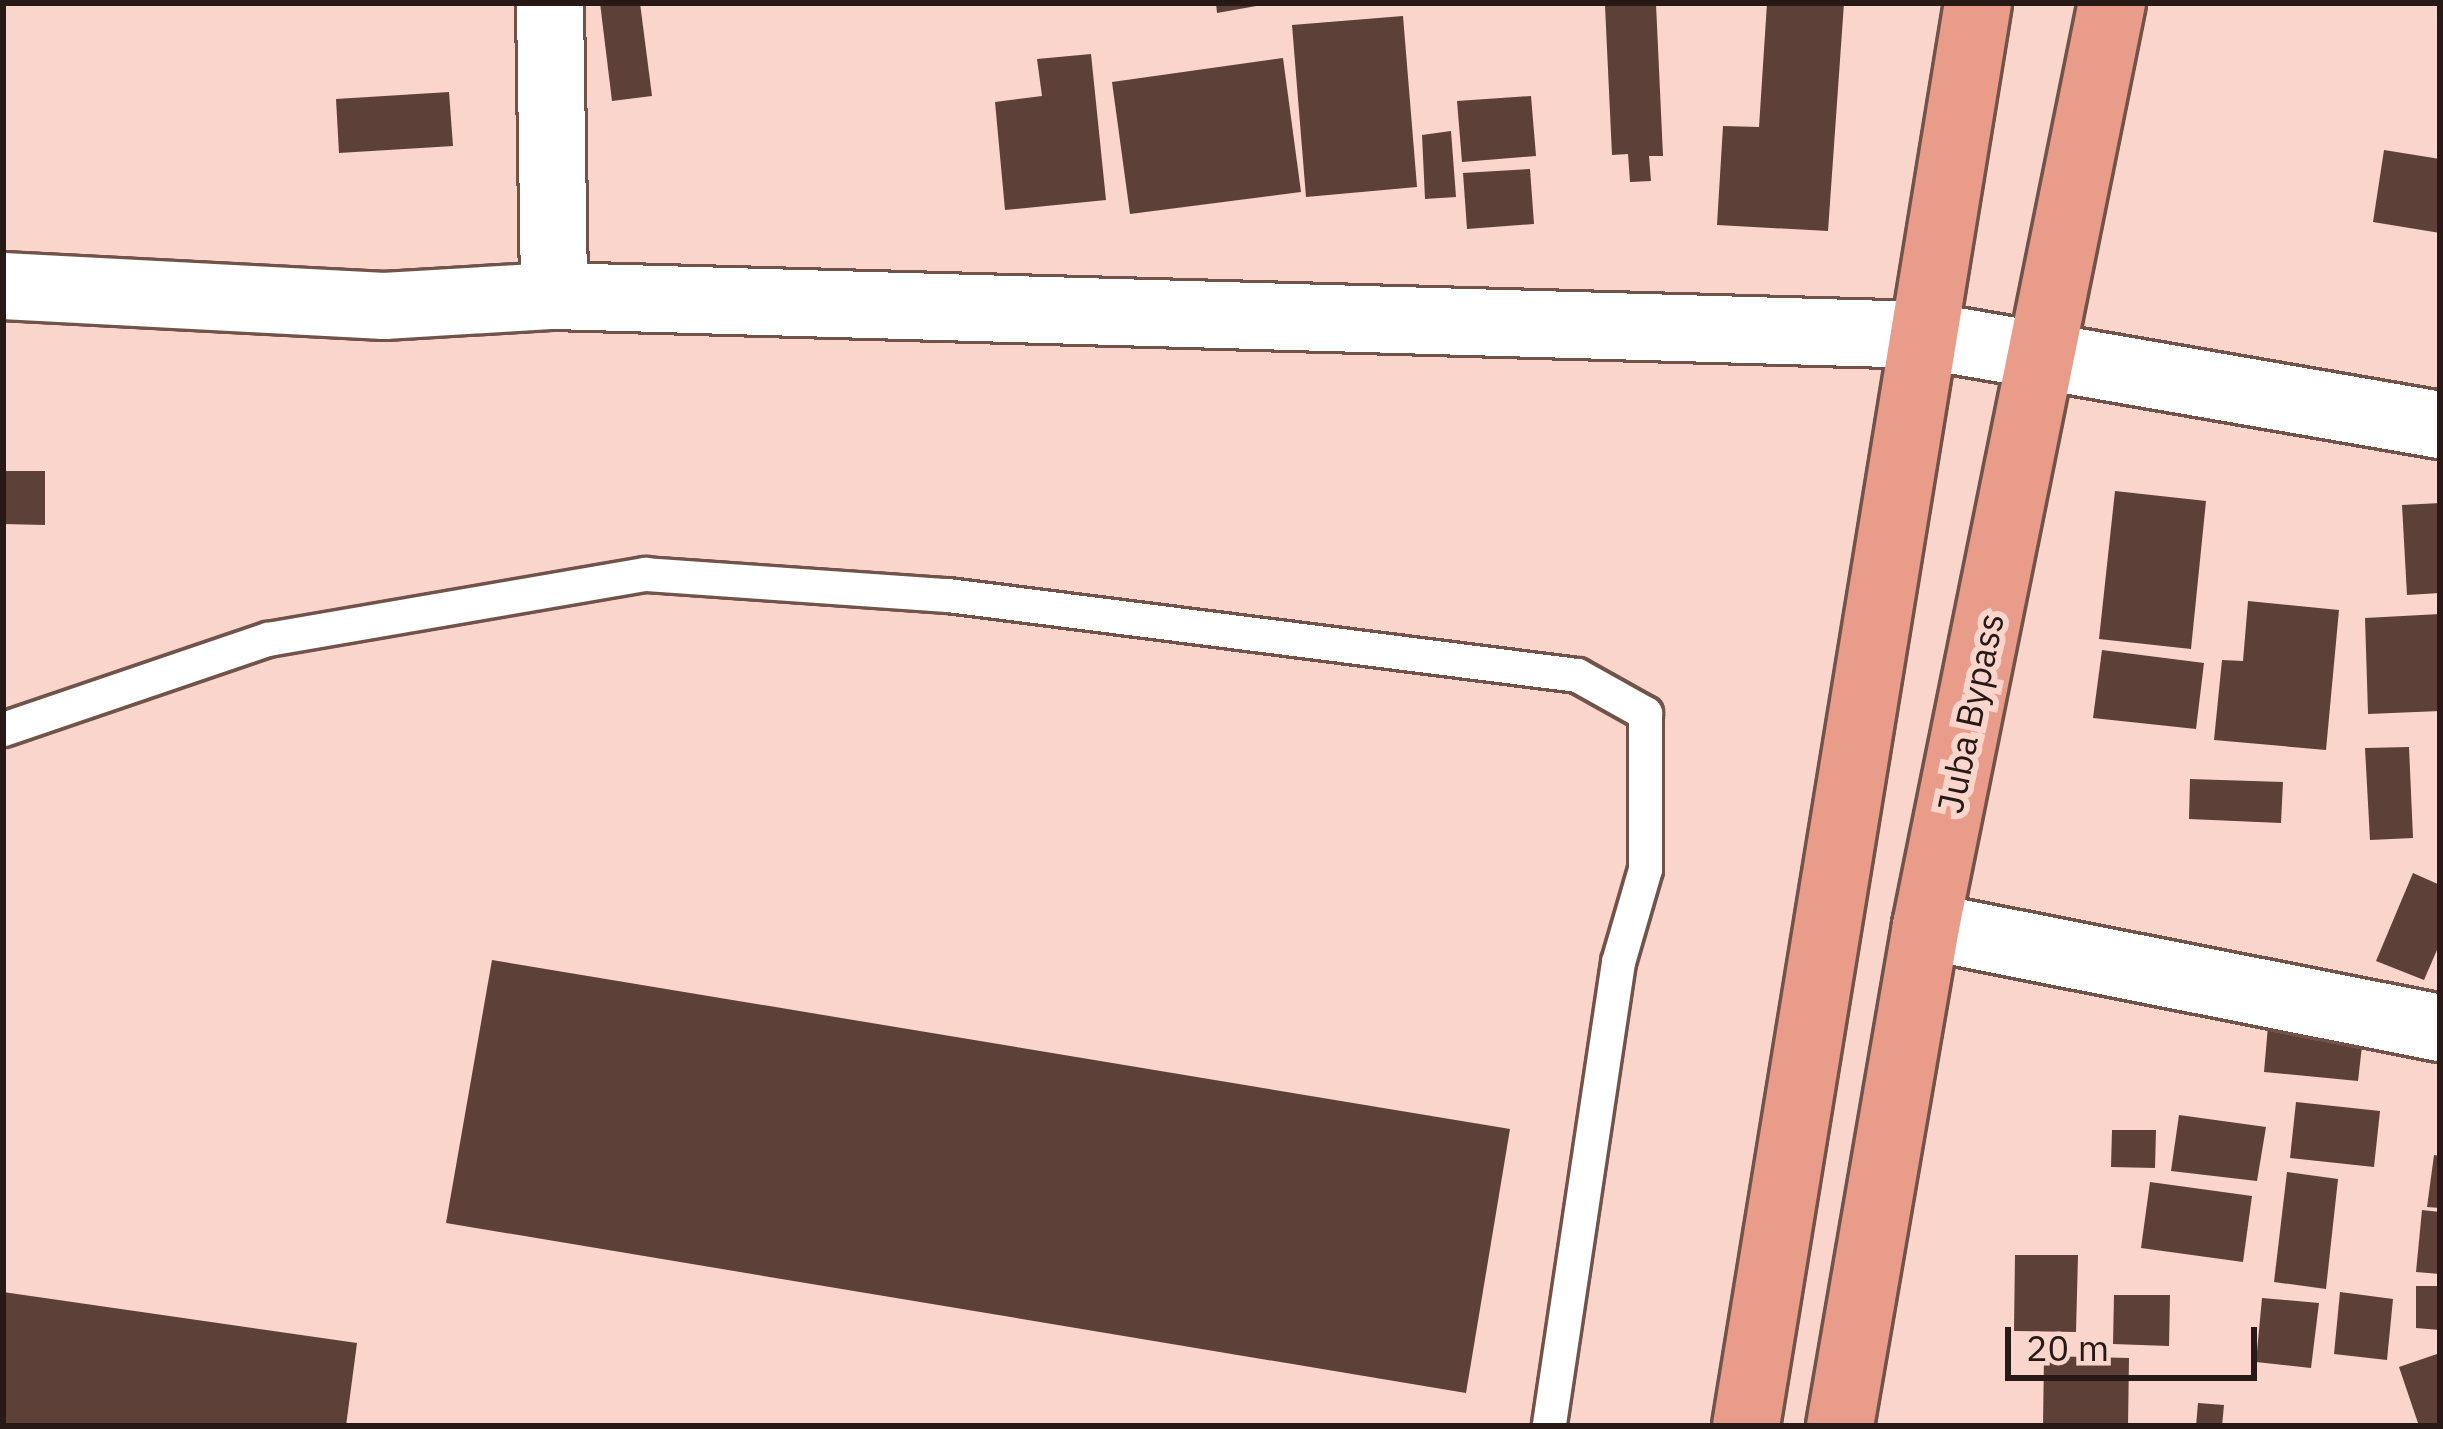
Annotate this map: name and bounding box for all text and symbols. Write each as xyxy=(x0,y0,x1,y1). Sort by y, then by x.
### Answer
street label: Juba Bypass xyxy=(1928,609,2012,817)
scale bar xyxy=(2011,1303,2263,1377)
text: 20 m xyxy=(2026,1324,2109,1371)

